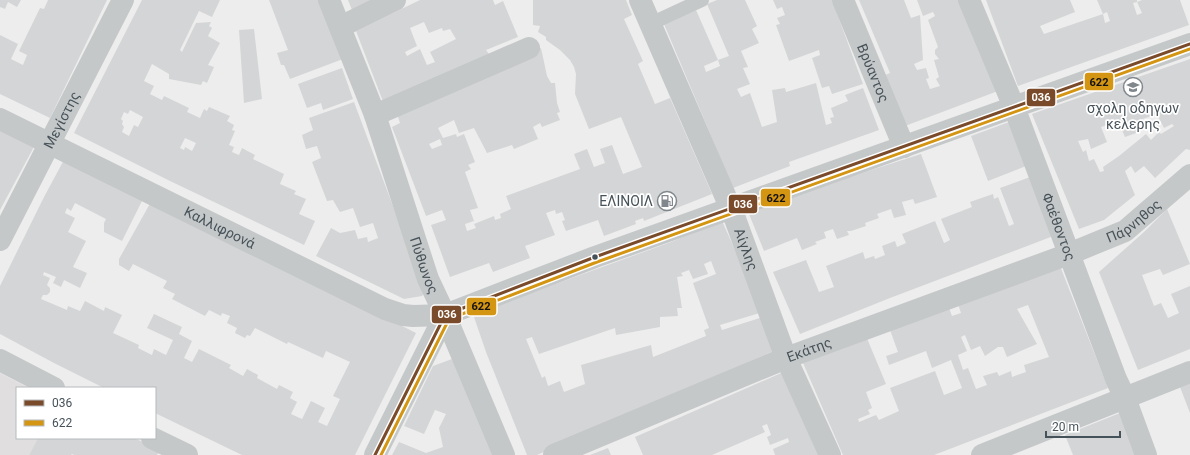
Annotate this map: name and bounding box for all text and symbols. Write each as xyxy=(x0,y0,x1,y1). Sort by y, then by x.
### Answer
street label: Βρύαντος xyxy=(854,41,893,105)
line badge: 622 xyxy=(1084,72,1114,91)
text: 622 xyxy=(1090,76,1108,89)
school or university icon: σχολη οδηγων κελερης xyxy=(1122,76,1144,98)
line badge: 036 xyxy=(1026,88,1056,107)
street label: Μεγίστης xyxy=(40,89,83,151)
text: 036 xyxy=(1032,91,1050,104)
place label: σχολη οδηγων κελερης xyxy=(1087,100,1179,132)
line badge: 622 xyxy=(760,188,791,207)
fuel station icon: ΕΛΙΝΟΙΛ xyxy=(656,190,678,212)
street label: Φαέθοντος xyxy=(1039,191,1079,263)
text: 622 xyxy=(767,192,785,205)
place label: ΕΛΙΝΟΙΛ xyxy=(599,193,653,209)
line badge: 036 xyxy=(728,194,758,214)
street label: Πάρνηθος xyxy=(1104,196,1164,246)
text: 036 xyxy=(734,198,752,211)
street label: Καλλιφρονά xyxy=(182,203,258,252)
street label: Αίγλης xyxy=(731,226,761,273)
street label: Πύθωνος xyxy=(407,235,442,296)
unlabelled marker xyxy=(590,252,600,262)
line badge: 622 xyxy=(466,297,497,316)
text: 622 xyxy=(472,300,490,313)
line badge: 036 xyxy=(431,305,462,324)
text: 036 xyxy=(438,308,456,321)
street label: Εκάτης xyxy=(784,334,834,365)
legend xyxy=(16,387,156,439)
text: 036 xyxy=(52,396,72,410)
scale bar xyxy=(1046,413,1120,439)
text: 622 xyxy=(52,416,72,430)
text: 20 m xyxy=(1052,420,1079,434)

